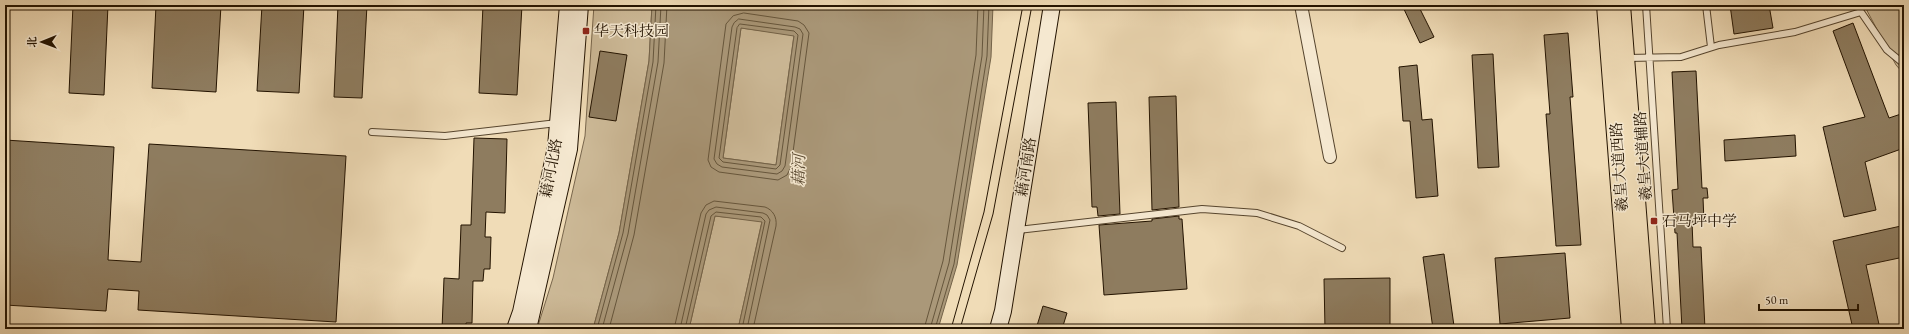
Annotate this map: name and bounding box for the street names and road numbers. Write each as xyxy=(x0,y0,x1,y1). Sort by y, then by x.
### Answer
street label: 羲皇大道辅路 xyxy=(1630,110,1655,202)
street label: 羲皇大道西路 xyxy=(1606,121,1631,213)
street label: 藉河南路 xyxy=(1011,136,1040,198)
street label: 藉河北路 xyxy=(535,137,566,199)

